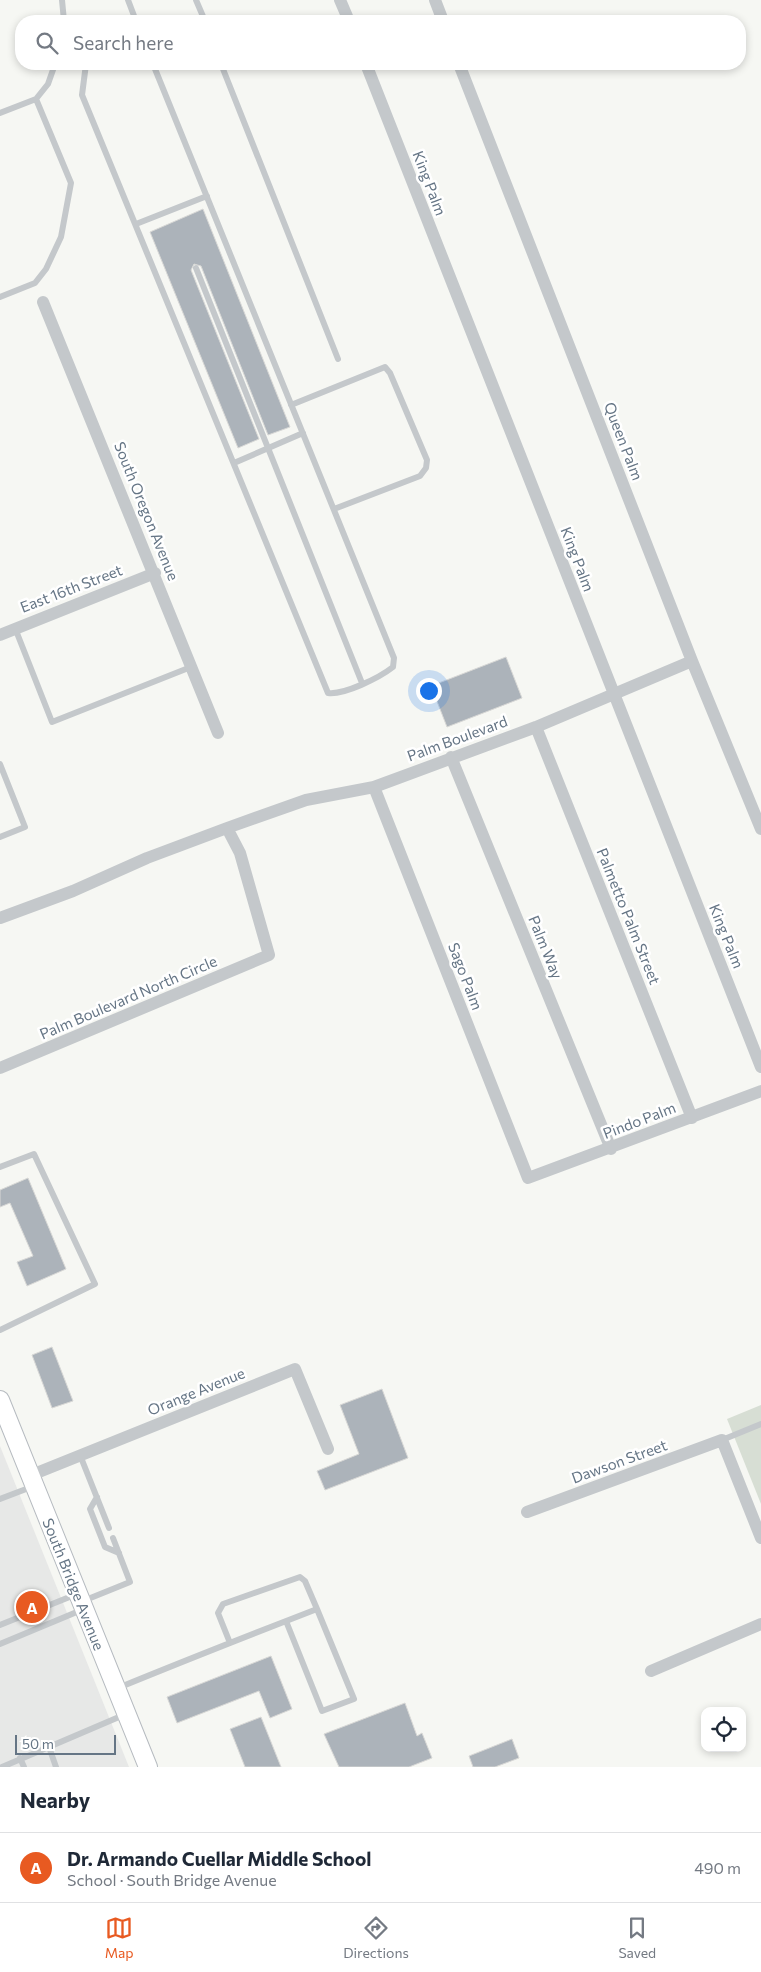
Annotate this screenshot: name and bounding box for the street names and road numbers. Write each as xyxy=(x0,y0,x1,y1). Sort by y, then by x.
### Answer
street label: King Palm xyxy=(409,148,451,218)
street label: Queen Palm xyxy=(601,399,647,483)
street label: South Oregon Avenue xyxy=(111,439,183,583)
street label: King Palm xyxy=(557,524,599,594)
street label: East 16th Street xyxy=(17,560,125,616)
street label: Palm Boulevard xyxy=(404,712,510,764)
street label: Palmetto Palm Street xyxy=(593,845,665,987)
street label: King Palm xyxy=(706,901,748,971)
street label: Palm Way xyxy=(525,913,567,982)
street label: Sago Palm xyxy=(445,940,487,1012)
street label: Palm Boulevard North Circle xyxy=(37,951,220,1043)
street label: Pindo Palm xyxy=(600,1098,678,1142)
street label: Orange Avenue xyxy=(145,1363,247,1419)
street label: Dawson Street xyxy=(569,1435,669,1487)
street label: South Bridge Avenue xyxy=(39,1515,109,1653)

